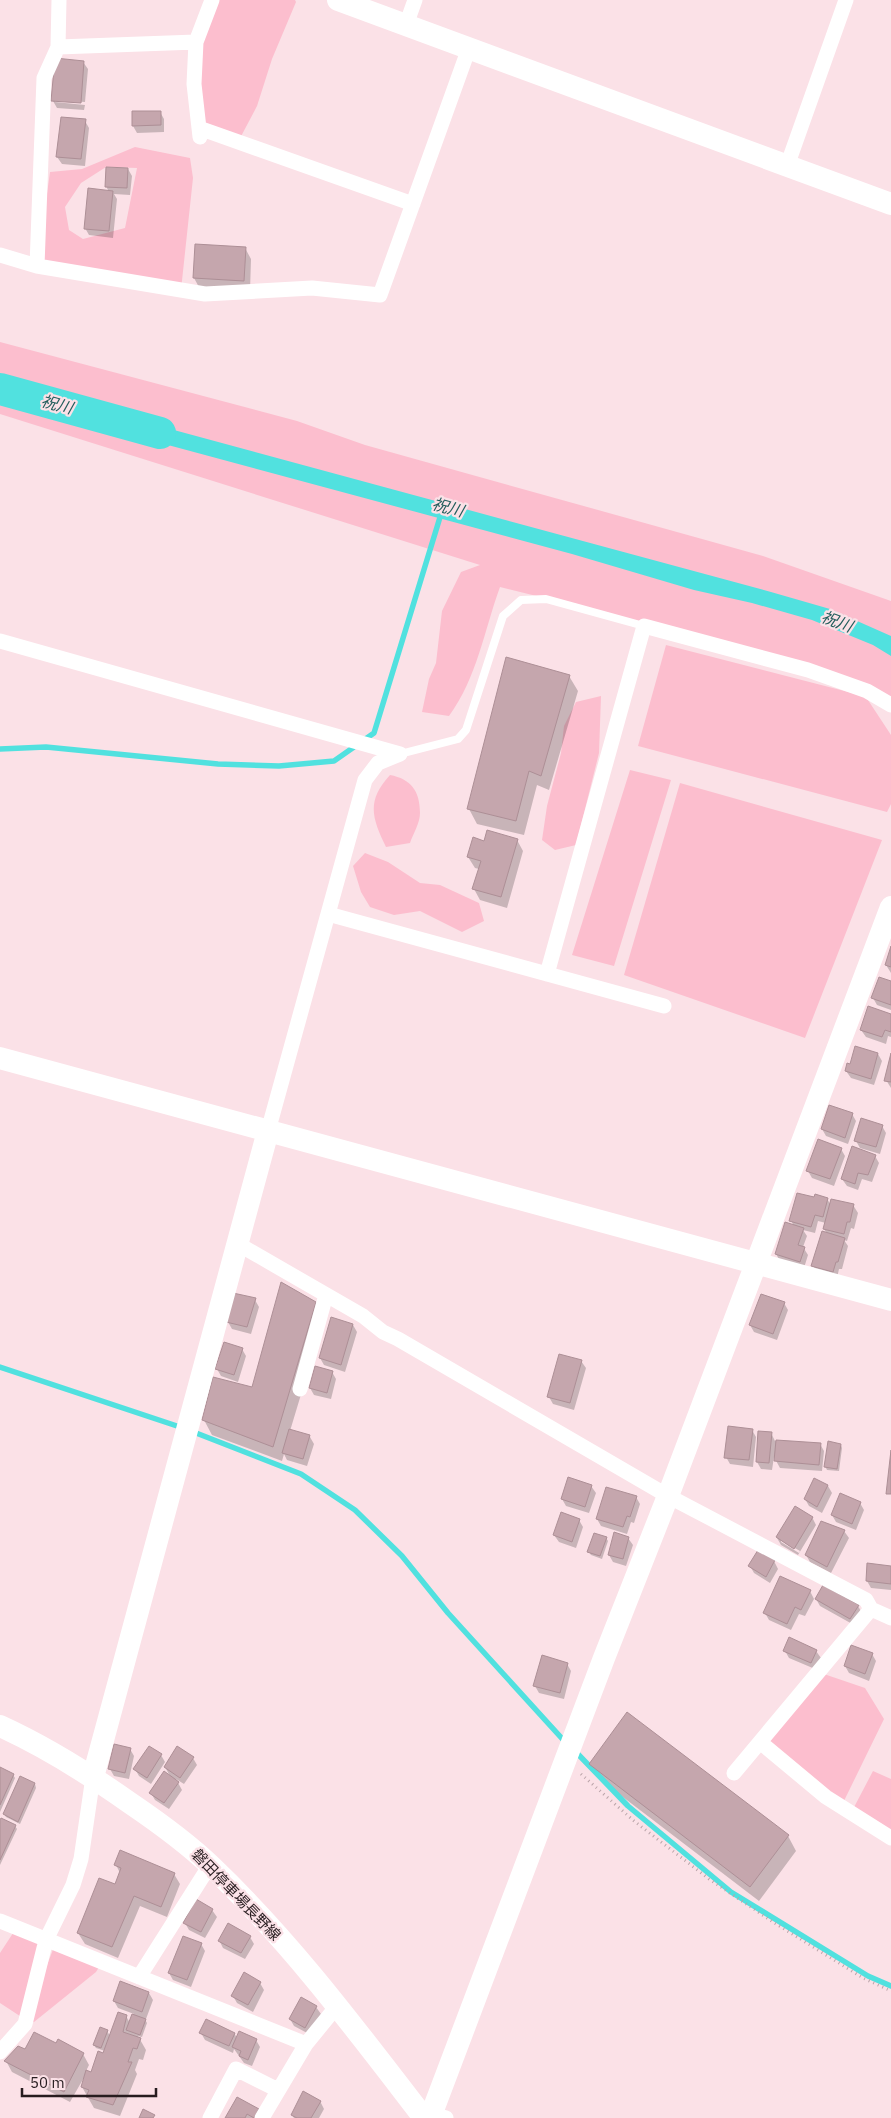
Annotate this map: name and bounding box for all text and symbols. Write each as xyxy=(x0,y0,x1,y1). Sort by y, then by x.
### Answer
water label: 祝川 xyxy=(39,390,77,418)
water label: 祝川 xyxy=(430,493,468,521)
water label: 祝川 xyxy=(819,606,857,637)
street label: 磐田停車場長野線 xyxy=(188,1845,285,1944)
scale bar xyxy=(22,2066,156,2098)
text: 50 m xyxy=(30,2073,65,2092)

